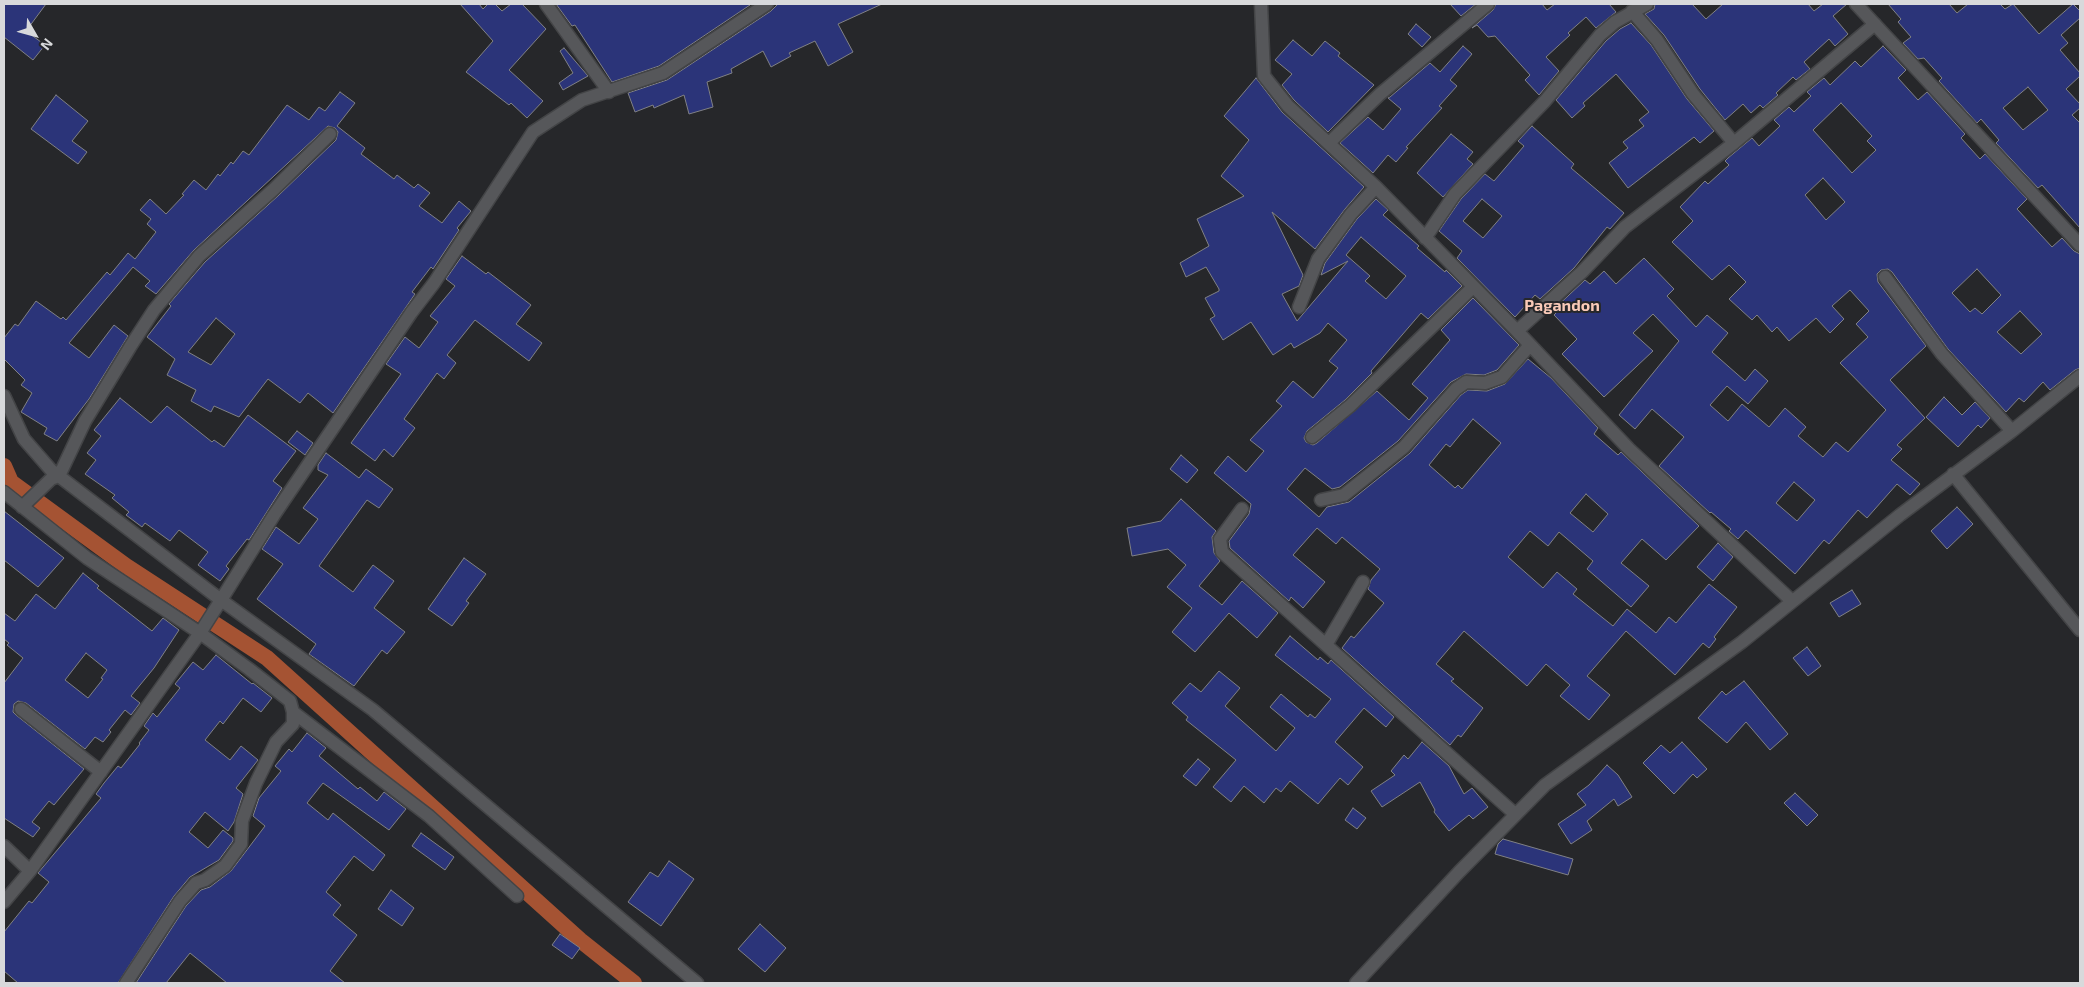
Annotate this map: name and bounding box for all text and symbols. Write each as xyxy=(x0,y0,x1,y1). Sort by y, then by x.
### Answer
north arrow xyxy=(10,10,60,60)
text: N xyxy=(37,35,57,54)
district label: Pagandon xyxy=(1524,296,1600,316)

